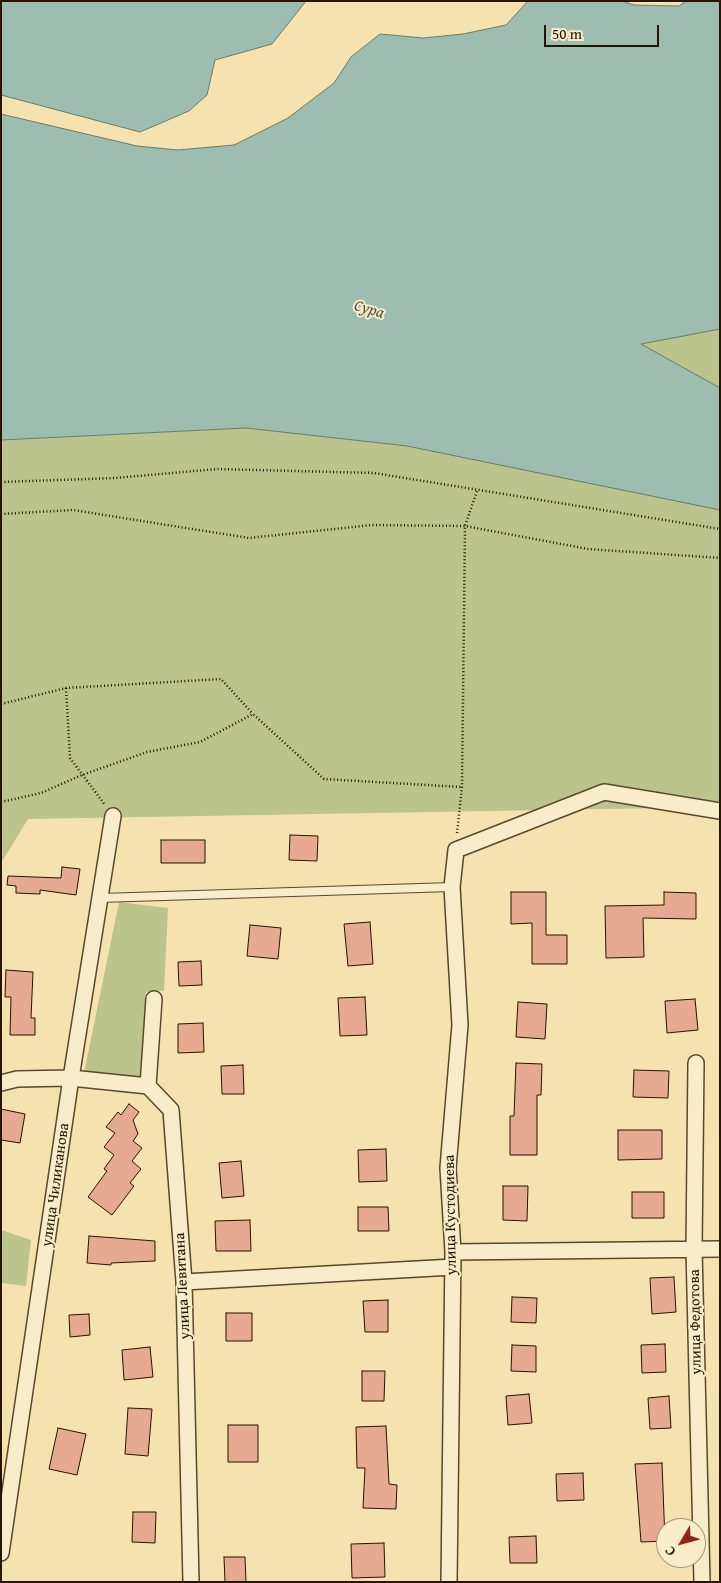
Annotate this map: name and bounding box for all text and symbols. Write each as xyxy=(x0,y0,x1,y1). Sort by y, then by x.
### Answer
scale bar xyxy=(546,15,661,47)
text: 50 m xyxy=(552,23,582,44)
water label: Сура xyxy=(352,296,386,324)
street label: улица Чиликанова xyxy=(38,1122,74,1248)
street label: улица Кустодиева xyxy=(441,1154,461,1276)
street label: улица Левитана xyxy=(171,1232,195,1340)
street label: улица Федотова xyxy=(686,1269,706,1375)
north arrow xyxy=(656,1518,706,1568)
text: С xyxy=(659,1542,680,1561)

